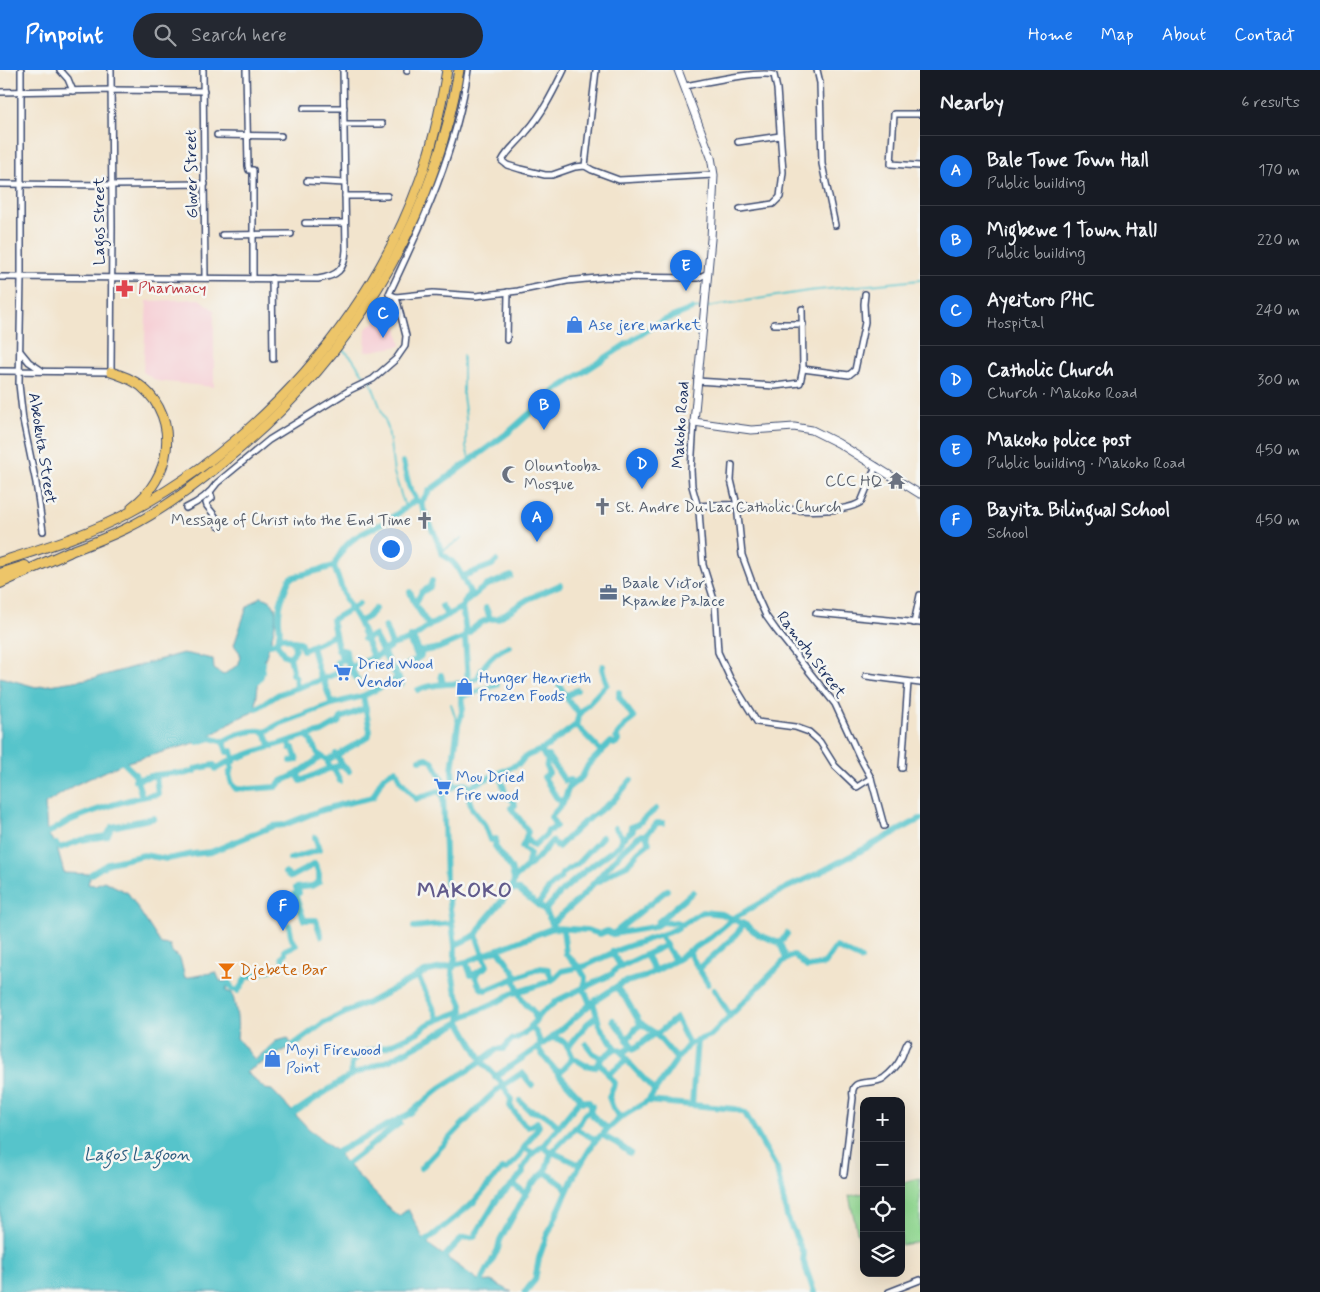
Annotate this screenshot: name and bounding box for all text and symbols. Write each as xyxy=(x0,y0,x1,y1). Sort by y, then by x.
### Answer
search box xyxy=(133,13,483,58)
text: Pinpoint xyxy=(25,20,103,51)
icon: search xyxy=(151,21,179,49)
text: Search here xyxy=(191,23,287,48)
text: Home xyxy=(1028,23,1073,47)
text: Map xyxy=(1101,23,1134,47)
text: About xyxy=(1162,23,1206,47)
text: Contact xyxy=(1234,23,1295,47)
text: Nearby xyxy=(940,89,1004,117)
text: 6 results xyxy=(1241,92,1300,113)
street label: Glover Street xyxy=(181,129,203,219)
text: Bale Towe Town Hall xyxy=(987,148,1149,173)
text: A xyxy=(951,160,961,181)
text: 170 m xyxy=(1258,160,1300,181)
text: Public building xyxy=(987,173,1086,194)
street label: Lagos Street xyxy=(89,176,111,265)
text: Migbewe 1 Town Hall xyxy=(987,218,1157,243)
text: B xyxy=(951,230,961,251)
text: 220 m xyxy=(1257,230,1300,251)
text: Public building xyxy=(987,243,1086,264)
pin: E xyxy=(670,250,702,291)
pharmacy icon: Pharmacy xyxy=(114,278,134,298)
place label: Pharmacy xyxy=(138,278,206,299)
text: Ayeitoro PHC xyxy=(987,288,1094,313)
pin: C xyxy=(367,297,399,338)
text: C xyxy=(950,300,962,321)
text: 240 m xyxy=(1256,300,1300,321)
text: Hospital xyxy=(987,313,1044,334)
shop icon: Ase jere market xyxy=(564,315,584,335)
place label: Ase jere market xyxy=(588,315,702,336)
text: Catholic Church xyxy=(987,358,1114,383)
text: D xyxy=(950,370,962,391)
text: 300 m xyxy=(1257,370,1300,391)
street label: Makoko Road xyxy=(667,381,695,469)
text: Church · Makoko Road xyxy=(987,383,1137,404)
pin: B xyxy=(528,389,560,430)
street label: Abeokuta Street xyxy=(23,391,61,506)
text: Makoko police post xyxy=(987,428,1131,453)
text: E xyxy=(951,440,961,461)
text: 450 m xyxy=(1255,440,1300,461)
pin: D xyxy=(626,448,658,489)
text: Public building · Makoko Road xyxy=(987,453,1185,474)
place label: Olountooba Mosque xyxy=(524,456,601,495)
mosque icon: Olountooba Mosque xyxy=(500,465,520,485)
place label: CCC HQ xyxy=(825,471,883,492)
temple icon: CCC HQ xyxy=(887,471,907,491)
church icon: St. Andre Du Lac Catholic Church xyxy=(592,497,612,517)
place label: St. Andre Du Lac Catholic Church xyxy=(616,497,842,518)
text: Bayita Bilingual School xyxy=(987,498,1170,523)
pin: A xyxy=(521,501,553,542)
place label: Message of Christ into the End Time xyxy=(171,510,411,531)
church icon: Message of Christ into the End Time xyxy=(415,510,435,530)
text: F xyxy=(952,510,960,531)
text: 450 m xyxy=(1255,510,1300,531)
text: School xyxy=(987,523,1028,544)
your location xyxy=(378,536,404,562)
place label: Baale Victor Kpanke Palace xyxy=(622,573,725,612)
office icon: Baale Victor Kpanke Palace xyxy=(598,582,618,602)
street label: Ramotu Street xyxy=(771,607,851,703)
place label: Dried Wood Vendor xyxy=(357,654,433,693)
supermarket icon: Dried Wood Vendor xyxy=(333,663,353,683)
place label: Hunger Henrieth Frozen Foods xyxy=(479,668,591,707)
shop icon: Hunger Henrieth Frozen Foods xyxy=(455,677,475,697)
place label: Mou Dried Fire wood xyxy=(456,767,524,806)
supermarket icon: Mou Dried Fire wood xyxy=(432,776,452,796)
district label: MAKOKO xyxy=(417,877,513,905)
pin: F xyxy=(267,890,299,931)
bar icon: Djebete Bar xyxy=(216,960,236,980)
place label: Djebete Bar xyxy=(240,960,327,981)
place label: Moyi Firewood Point xyxy=(286,1040,381,1079)
shop icon: Moyi Firewood Point xyxy=(262,1049,282,1069)
map controls xyxy=(860,1097,905,1277)
button: + xyxy=(860,1097,905,1142)
button: − xyxy=(860,1142,905,1187)
water label: Lagos Lagoon xyxy=(84,1143,190,1169)
button: locate xyxy=(860,1187,905,1232)
button: layers xyxy=(860,1232,905,1277)

